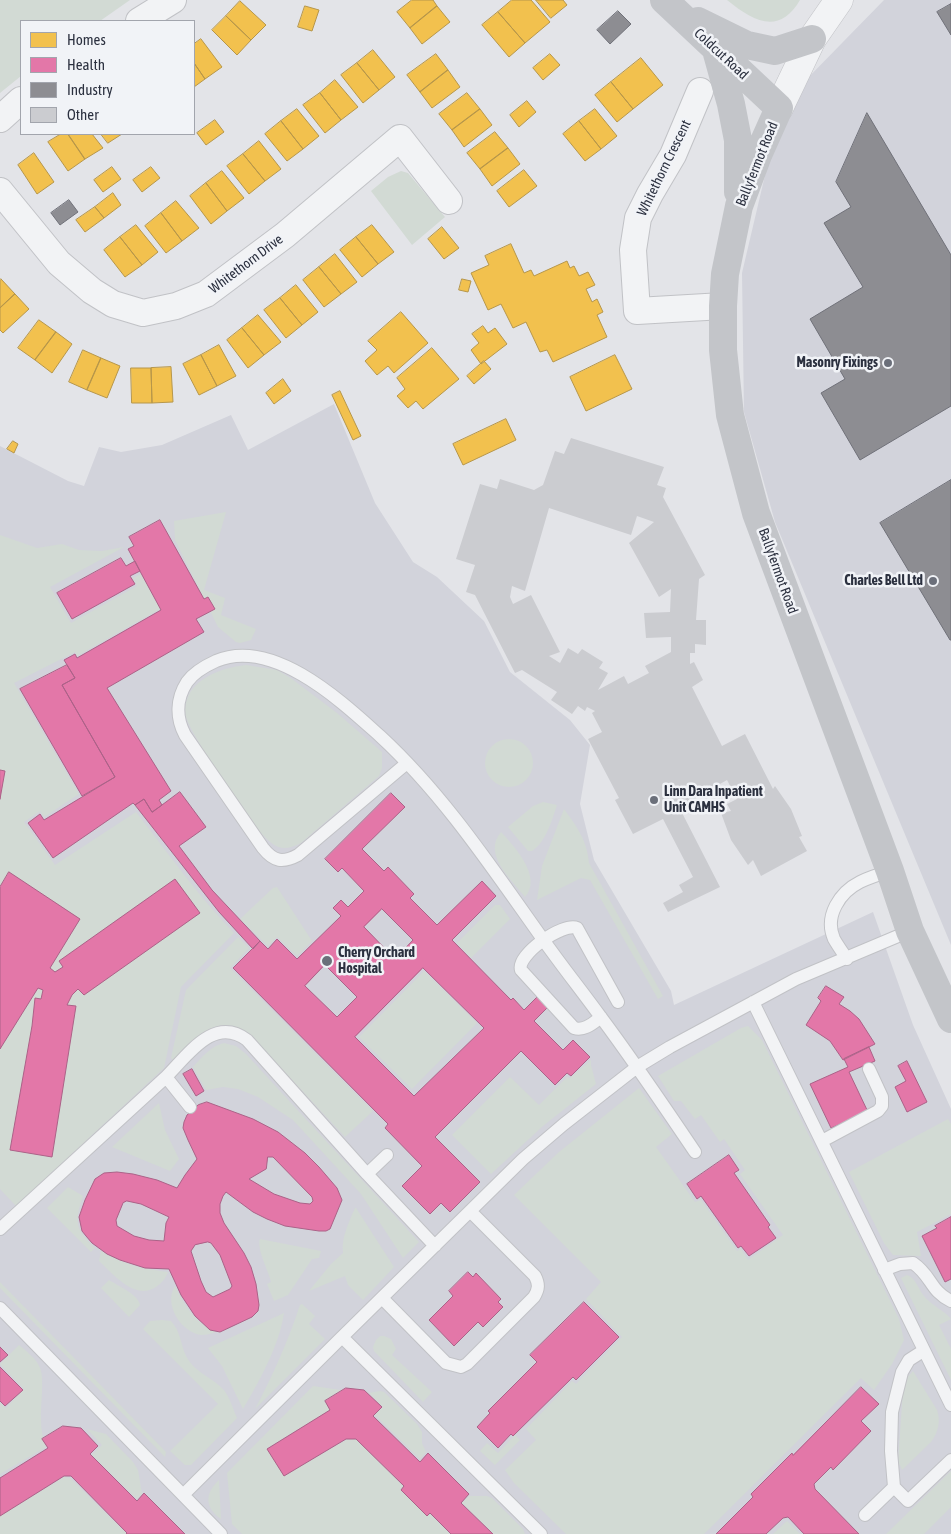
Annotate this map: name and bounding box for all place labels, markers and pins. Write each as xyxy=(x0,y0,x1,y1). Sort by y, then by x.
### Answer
place label: Masonry Fixings xyxy=(796,355,878,371)
marker: Masonry Fixings xyxy=(882,357,894,369)
place label: Charles Bell Ltd xyxy=(844,573,923,589)
marker: Charles Bell Ltd xyxy=(927,575,939,587)
place label: Linn Dara Inpatient Unit CAMHS xyxy=(664,784,763,816)
marker: Linn Dara Inpatient Unit CAMHS xyxy=(648,794,660,806)
place label: Cherry Orchard Hospital xyxy=(338,945,415,978)
marker: Cherry Orchard Hospital xyxy=(320,954,334,968)

